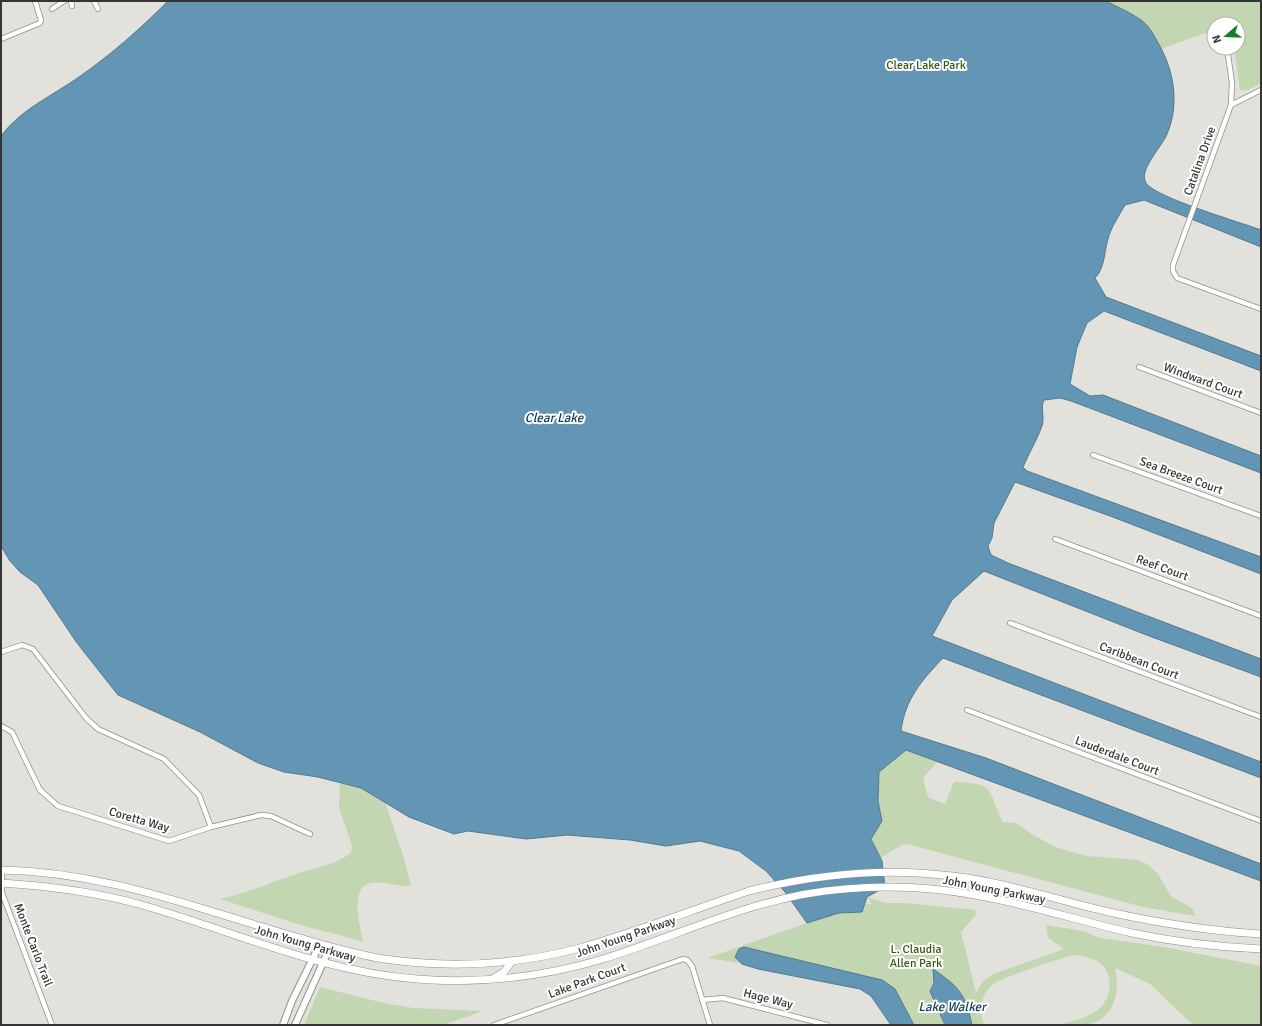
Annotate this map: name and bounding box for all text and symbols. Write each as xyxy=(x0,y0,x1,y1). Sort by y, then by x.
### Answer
north arrow xyxy=(1206,16,1246,56)
text: N xyxy=(1210,33,1224,45)
park label: Clear Lake Park xyxy=(886,58,966,73)
street label: Catalina Drive xyxy=(1181,124,1219,198)
street label: Windward Court xyxy=(1161,360,1245,402)
water label: Clear Lake xyxy=(525,410,585,426)
street label: Sea Breeze Court xyxy=(1137,454,1225,498)
street label: Reef Court xyxy=(1134,552,1190,584)
street label: Caribbean Court xyxy=(1097,639,1181,683)
street label: Lauderdale Court xyxy=(1073,733,1161,779)
street label: Coretta Way xyxy=(107,804,171,836)
street label: John Young Parkway xyxy=(941,873,1047,907)
street label: Monte Carlo Trail xyxy=(10,901,56,989)
street label: John Young Parkway xyxy=(574,913,678,961)
street label: John Young Parkway xyxy=(253,922,358,966)
park label: L. Claudia Allen Park xyxy=(890,942,942,971)
street label: Lake Park Court xyxy=(546,960,628,1002)
street label: Hage Way xyxy=(742,986,795,1012)
water label: Lake Walker xyxy=(918,999,988,1015)

